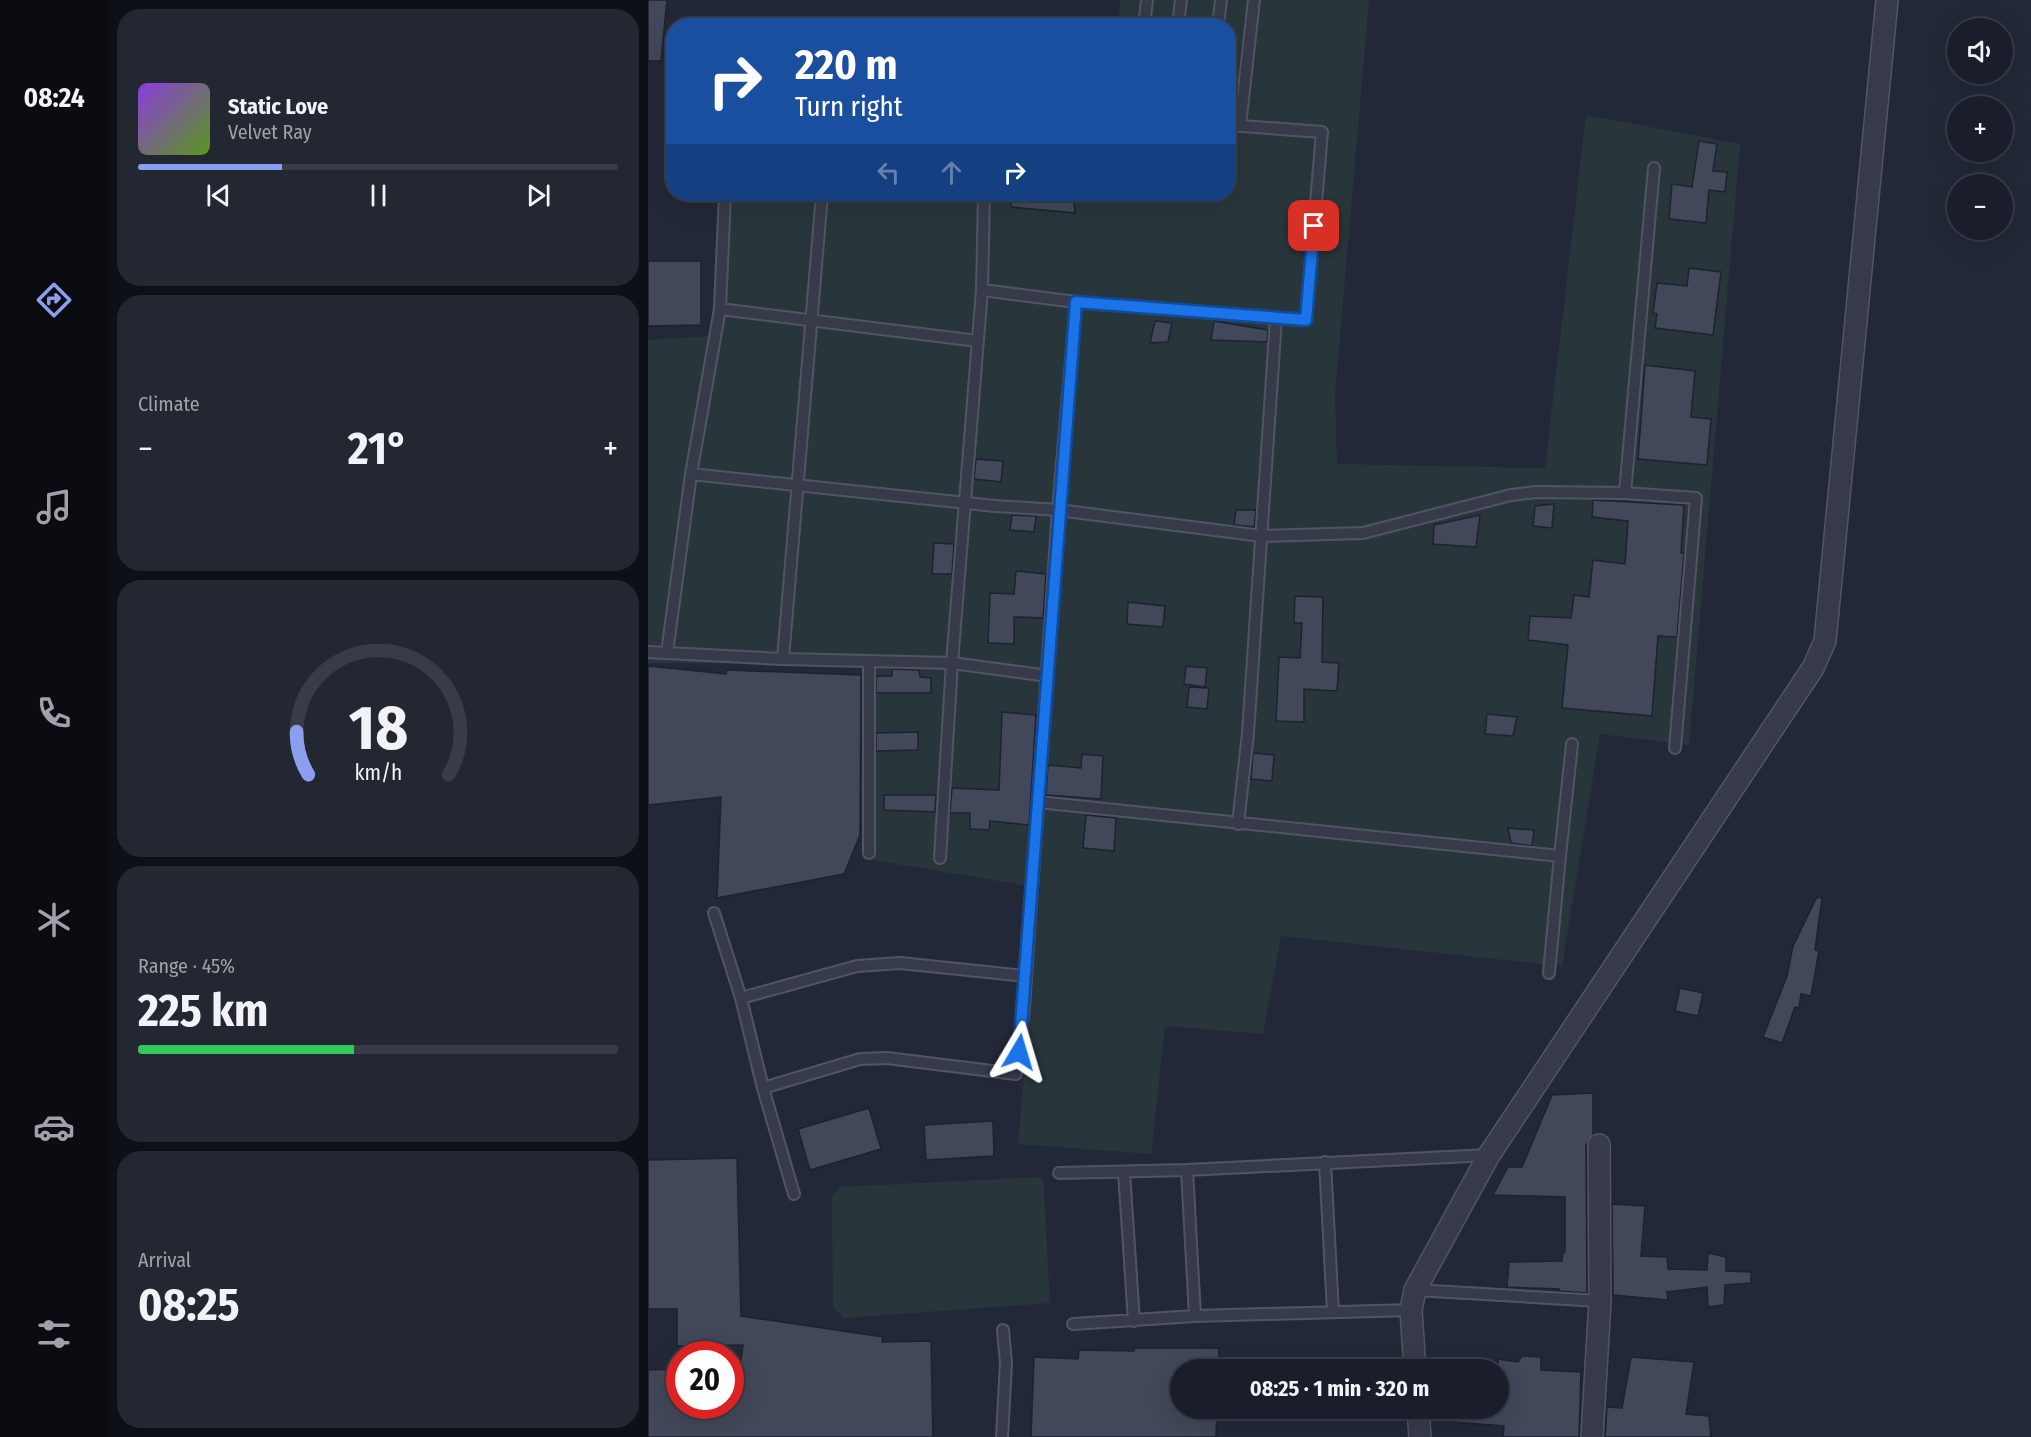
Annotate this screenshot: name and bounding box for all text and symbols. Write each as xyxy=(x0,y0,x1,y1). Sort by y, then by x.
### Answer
map controls xyxy=(1947,18,2013,240)
button: sound xyxy=(1947,18,2013,84)
text: 220 m xyxy=(795,40,898,90)
icon: right xyxy=(696,42,774,120)
text: 08:24 xyxy=(23,82,85,114)
text: Turn right xyxy=(795,91,903,123)
text: Static Love xyxy=(228,93,328,120)
button: + xyxy=(1947,96,2013,162)
text: Velvet Ray xyxy=(228,120,312,144)
icon: left xyxy=(872,156,905,189)
icon: ahead xyxy=(935,156,968,189)
icon: right xyxy=(998,156,1031,189)
button: − xyxy=(1947,174,2013,240)
icon: previous xyxy=(202,179,235,212)
icon: pause xyxy=(362,179,395,212)
icon: next xyxy=(522,179,555,212)
pin xyxy=(1288,200,1339,251)
icon: arrive xyxy=(1297,209,1330,242)
icon: directions xyxy=(33,279,75,321)
text: Climate xyxy=(138,392,200,416)
text: 21° xyxy=(348,422,408,476)
text: − xyxy=(138,429,153,469)
text: + xyxy=(603,429,618,469)
icon: music xyxy=(33,486,75,528)
icon: phone xyxy=(33,692,75,734)
text: 18 xyxy=(348,692,408,767)
text: km/h xyxy=(354,761,402,787)
icon: climate xyxy=(33,899,75,941)
text: Range · 45% xyxy=(138,954,235,978)
text: 225 km xyxy=(138,984,268,1038)
position arrow xyxy=(987,1020,1051,1084)
icon: car xyxy=(33,1106,75,1148)
text: Arrival xyxy=(138,1248,191,1272)
text: 08:25 xyxy=(138,1278,240,1332)
icon: filters xyxy=(33,1313,75,1355)
speed limit sign: 20 xyxy=(666,1341,744,1419)
text: 08:25 · 1 min · 320 m xyxy=(1250,1375,1429,1402)

